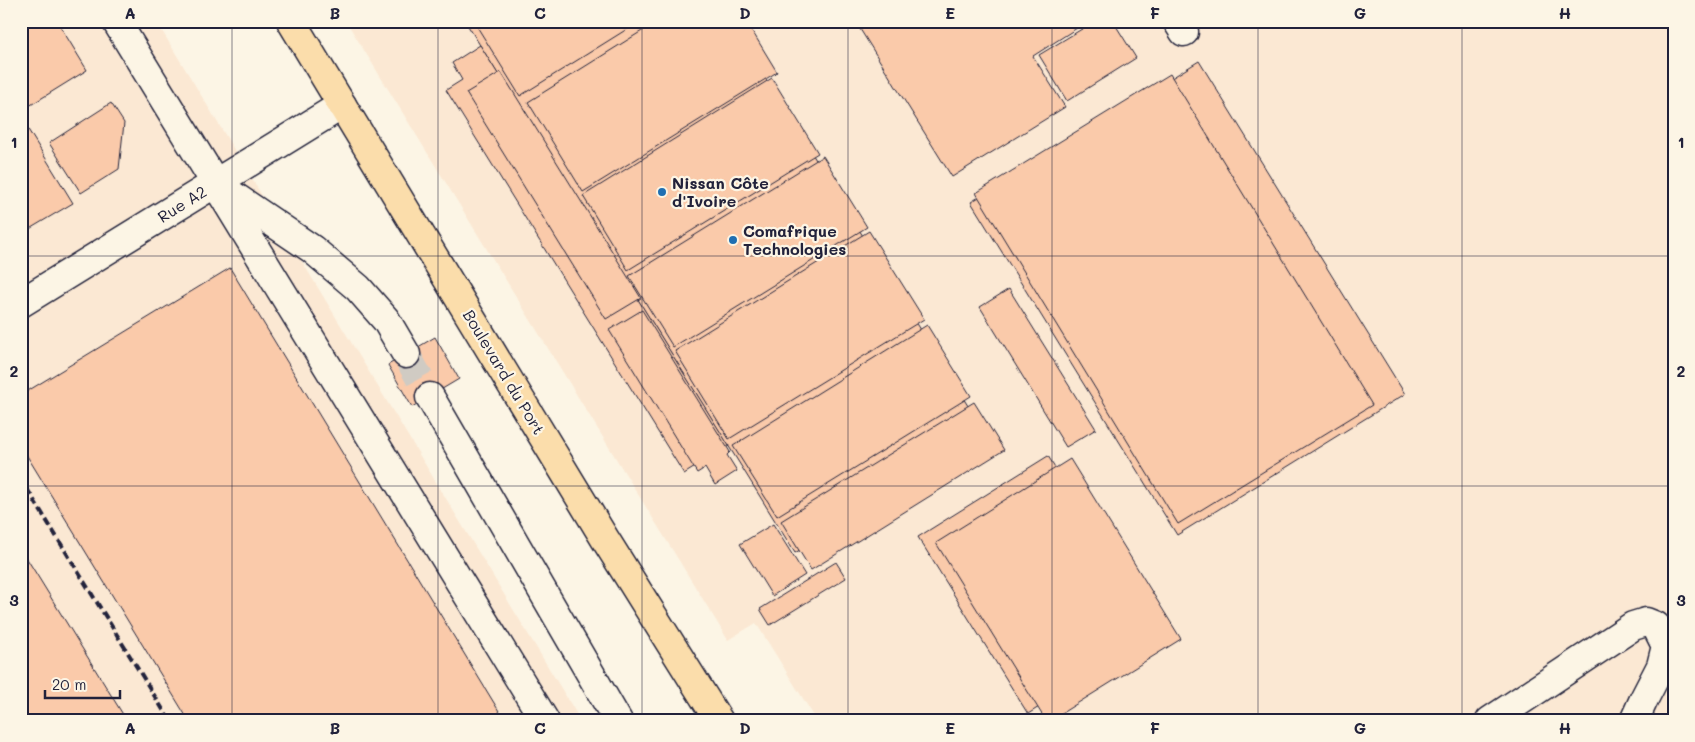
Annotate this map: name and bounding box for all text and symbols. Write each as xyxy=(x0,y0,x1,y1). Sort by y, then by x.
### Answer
text: A xyxy=(124,2,136,23)
text: B xyxy=(330,2,340,23)
text: C xyxy=(534,2,546,23)
text: D xyxy=(739,2,751,23)
text: E xyxy=(945,2,955,23)
text: F xyxy=(1150,2,1160,23)
text: G xyxy=(1354,2,1366,23)
text: H xyxy=(1559,2,1571,23)
text: 1 xyxy=(10,131,18,152)
text: 1 xyxy=(1677,131,1685,152)
place label: Nissan Côte d'Ivoire xyxy=(672,172,769,211)
street label: Rue A2 xyxy=(153,180,210,227)
marker: Nissan Côte d'Ivoire xyxy=(656,186,668,198)
place label: Comafrique Technologies xyxy=(743,220,846,259)
marker: Comafrique Technologies xyxy=(727,234,739,246)
street label: Boulevard du Port xyxy=(459,305,550,438)
text: 2 xyxy=(10,360,19,381)
text: 2 xyxy=(1677,360,1686,381)
text: 3 xyxy=(9,589,19,610)
text: 3 xyxy=(1676,589,1686,610)
scale bar xyxy=(45,667,120,699)
text: 20 m xyxy=(52,674,86,694)
text: A xyxy=(124,717,136,738)
text: B xyxy=(330,717,340,738)
text: C xyxy=(534,717,546,738)
text: D xyxy=(739,717,751,738)
text: E xyxy=(945,717,955,738)
text: F xyxy=(1150,717,1160,738)
text: G xyxy=(1354,717,1366,738)
text: H xyxy=(1559,717,1571,738)

